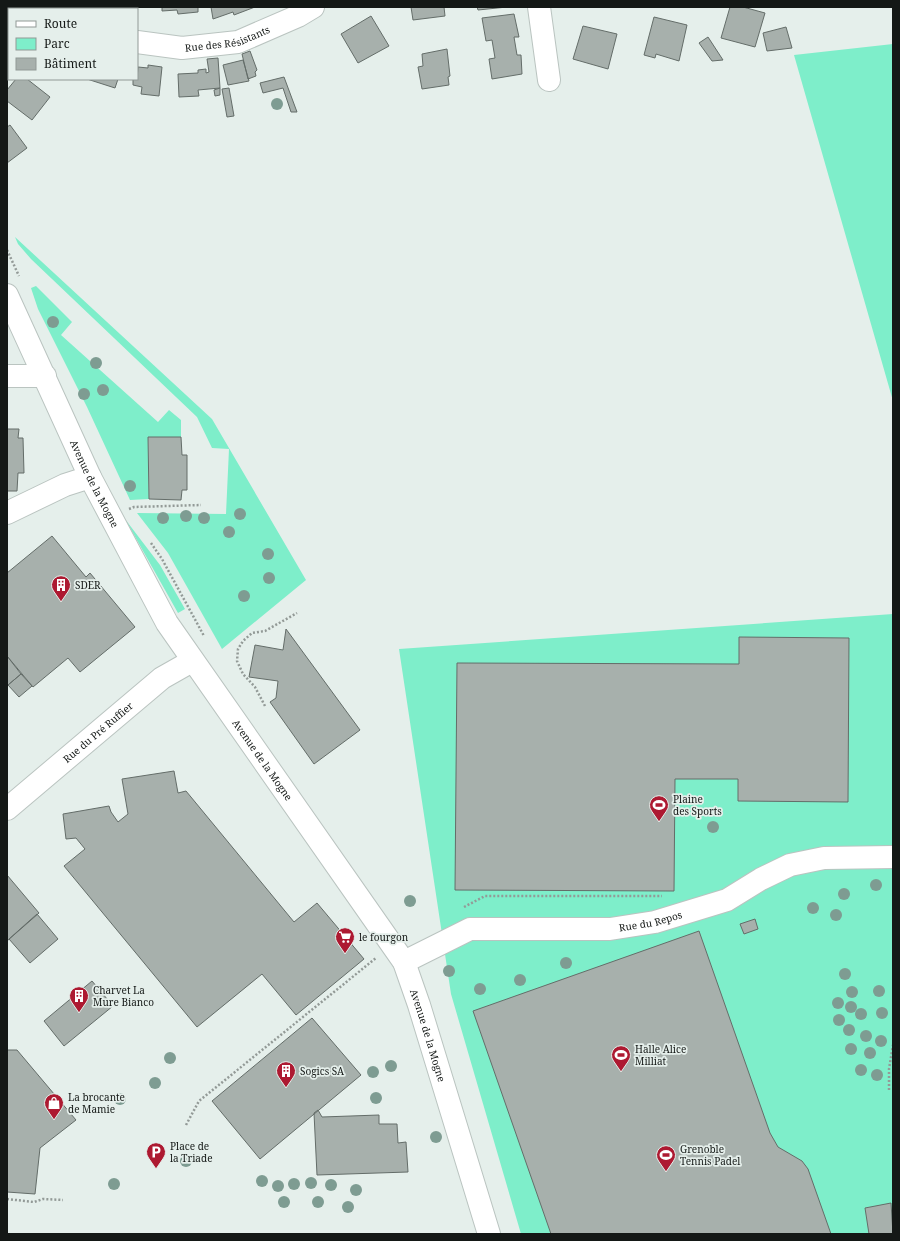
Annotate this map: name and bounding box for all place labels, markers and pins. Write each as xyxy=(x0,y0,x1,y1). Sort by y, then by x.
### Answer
building icon: SDER xyxy=(50,574,72,602)
place label: SDER xyxy=(75,578,101,592)
place label: Plaine des Sports xyxy=(673,792,722,818)
sports icon: Plaine des Sports xyxy=(648,794,670,822)
supermarket icon: le fourgon xyxy=(334,926,356,954)
place label: le fourgon xyxy=(359,930,409,944)
place label: Charvet La Mure Bianco xyxy=(93,983,154,1009)
building icon: Charvet La Mure Bianco xyxy=(68,985,90,1013)
place label: Halle Alice Milliat xyxy=(635,1042,686,1068)
sports icon: Halle Alice Milliat xyxy=(610,1044,632,1072)
building icon: Sogics SA xyxy=(275,1060,297,1088)
place label: Sogics SA xyxy=(300,1064,345,1078)
place label: La brocante de Mamie xyxy=(68,1090,125,1116)
shop icon: La brocante de Mamie xyxy=(43,1092,65,1120)
place label: Place de la Triade xyxy=(170,1139,213,1165)
parking icon: Place de la Triade xyxy=(145,1141,167,1169)
place label: Grenoble Tennis Padel xyxy=(680,1142,740,1168)
sports icon: Grenoble Tennis Padel xyxy=(655,1144,677,1172)

